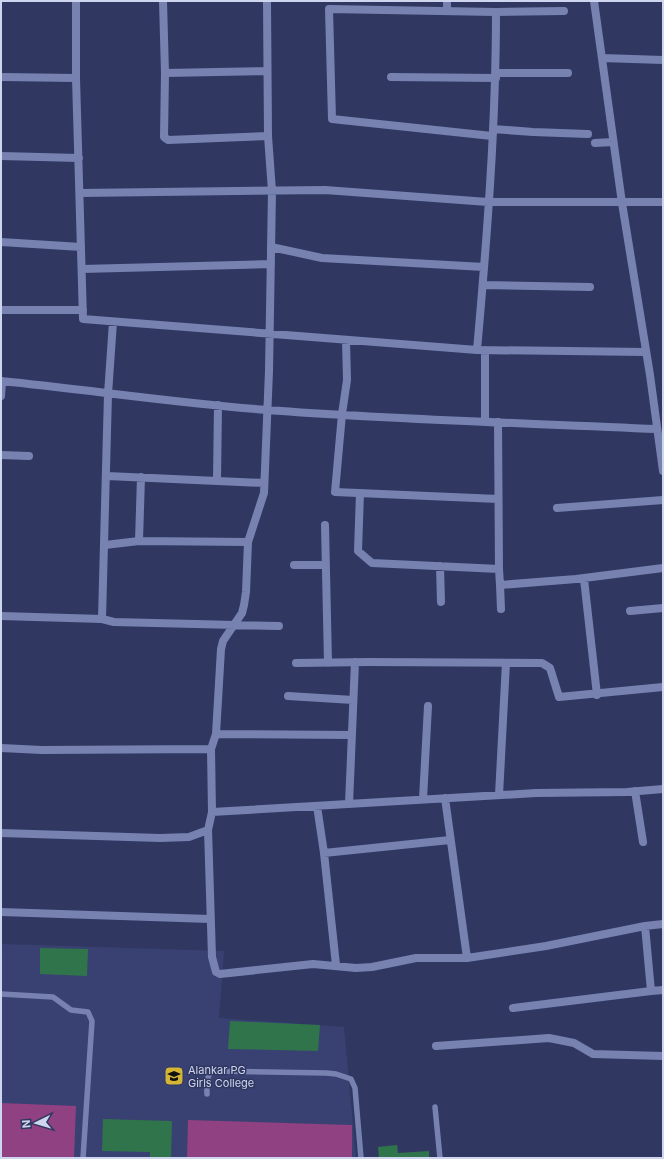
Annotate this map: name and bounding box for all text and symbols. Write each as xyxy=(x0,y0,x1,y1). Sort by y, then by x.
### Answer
place label: Alankar PG Girls College xyxy=(188,1063,254,1090)
school or university icon: Alankar PG Girls College xyxy=(163,1065,185,1087)
north arrow xyxy=(16,1103,56,1143)
text: N xyxy=(19,1119,33,1129)

